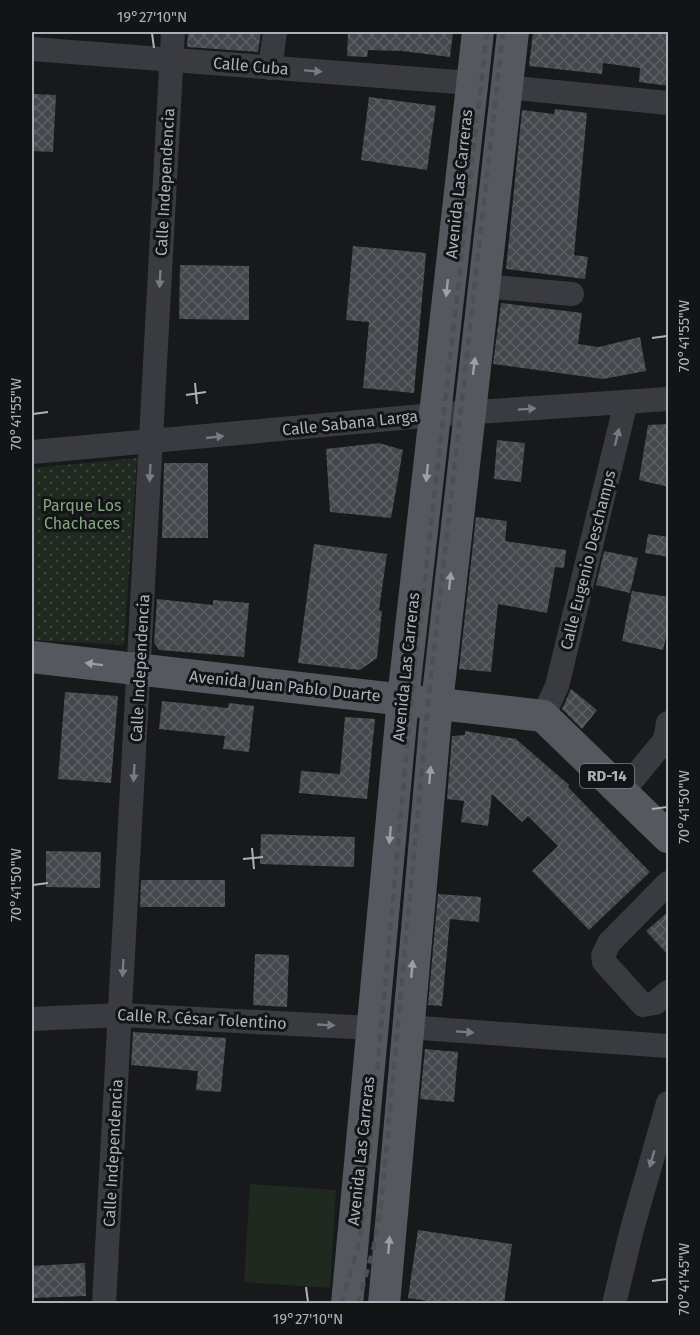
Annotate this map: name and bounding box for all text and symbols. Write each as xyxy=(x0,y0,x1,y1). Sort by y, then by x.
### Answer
text: 19°27'10"N xyxy=(117,8,187,26)
street label: Calle Cuba xyxy=(212,53,290,79)
one-way arrow xyxy=(303,66,322,76)
street label: Calle Independencia xyxy=(152,108,178,256)
street label: Avenida Las Carreras xyxy=(442,108,476,260)
one-way arrow xyxy=(155,269,164,288)
one-way arrow xyxy=(442,278,452,297)
text: 70°41'55"W xyxy=(675,299,693,372)
one-way arrow xyxy=(470,357,479,376)
text: 70°41'55"W xyxy=(7,377,25,450)
one-way arrow xyxy=(518,404,537,413)
street label: Calle Sabana Larga xyxy=(281,406,419,440)
one-way arrow xyxy=(613,428,623,446)
one-way arrow xyxy=(206,432,225,442)
one-way arrow xyxy=(145,464,155,483)
one-way arrow xyxy=(422,464,431,483)
street label: Calle Eugenio Deschamps xyxy=(556,468,620,652)
park label: Parque Los Chachaces xyxy=(42,496,122,533)
one-way arrow xyxy=(446,571,455,590)
street label: Avenida Las Carreras xyxy=(389,591,423,743)
street label: Calle Independencia xyxy=(127,594,153,742)
one-way arrow xyxy=(84,660,103,669)
street label: Avenida Juan Pablo Duarte xyxy=(188,667,382,705)
one-way arrow xyxy=(129,763,138,782)
road number: RD-14 xyxy=(580,764,634,788)
one-way arrow xyxy=(425,765,435,784)
text: 70°41'50"W xyxy=(675,770,693,844)
one-way arrow xyxy=(385,825,395,844)
text: 70°41'50"W xyxy=(7,848,25,922)
one-way arrow xyxy=(119,958,128,977)
one-way arrow xyxy=(407,960,417,979)
street label: Calle R. César Tolentino xyxy=(117,1005,287,1033)
one-way arrow xyxy=(317,1021,336,1030)
one-way arrow xyxy=(456,1027,475,1036)
street label: Avenida Las Carreras xyxy=(344,1075,378,1227)
street label: Calle Independencia xyxy=(100,1079,126,1227)
one-way arrow xyxy=(647,1150,656,1168)
one-way arrow xyxy=(384,1236,393,1255)
text: 70°41'45"W xyxy=(675,1242,693,1315)
text: 19°27'10"N xyxy=(273,1310,343,1328)

